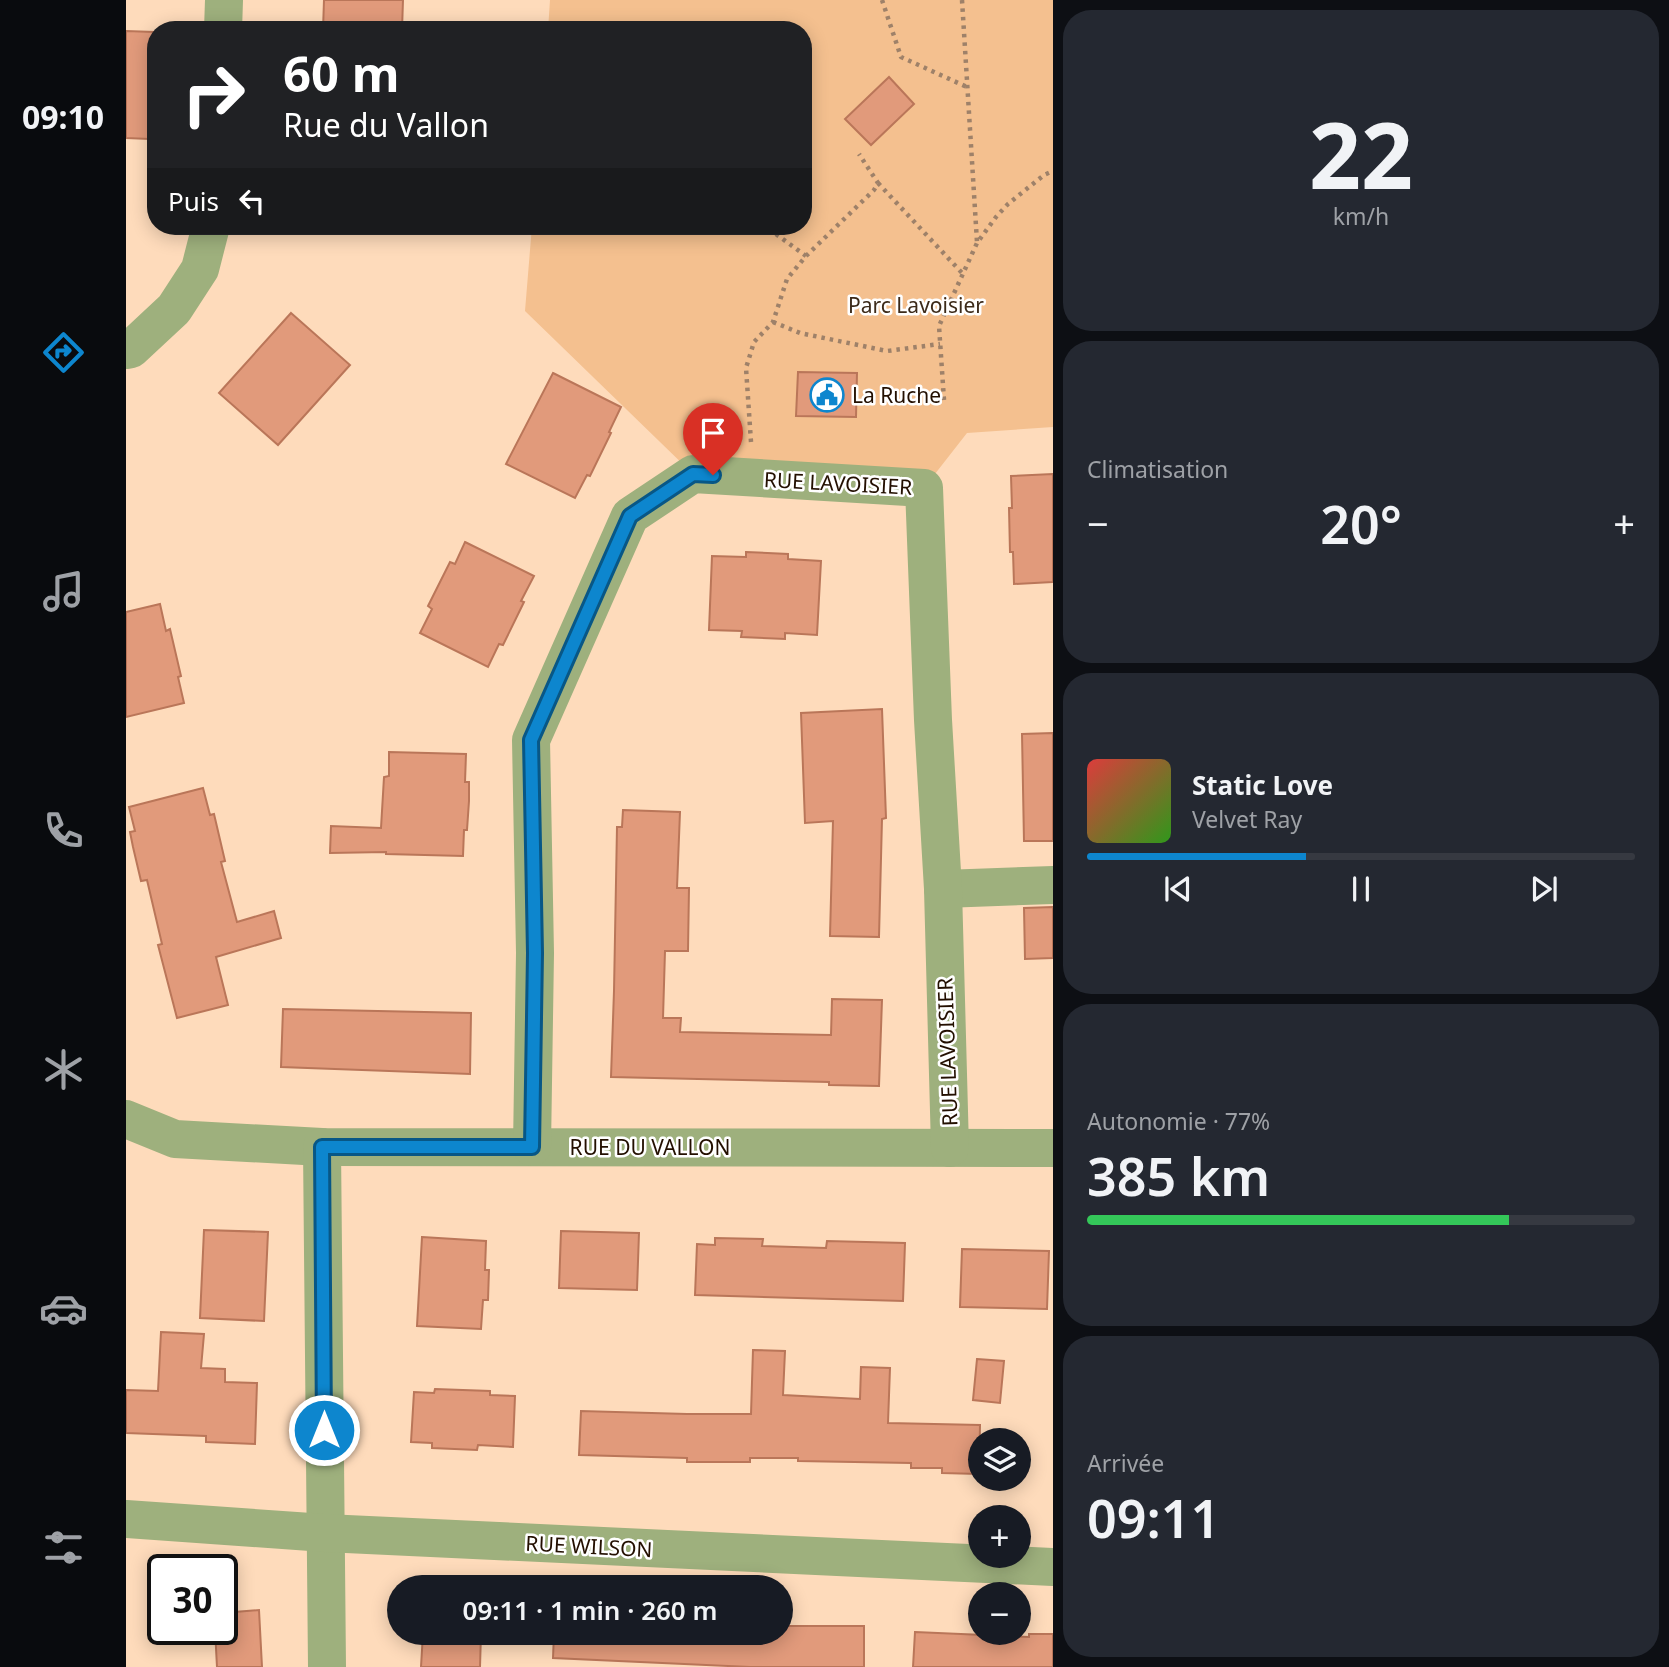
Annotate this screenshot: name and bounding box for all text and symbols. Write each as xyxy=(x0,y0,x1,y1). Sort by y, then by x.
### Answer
text: 60 m xyxy=(283,40,400,106)
icon: right xyxy=(168,49,259,140)
text: 22 xyxy=(1309,92,1413,216)
text: 09:10 xyxy=(22,95,104,138)
text: Rue du Vallon xyxy=(283,103,489,146)
icon: left xyxy=(233,182,271,220)
text: Puis xyxy=(168,183,219,219)
text: km/h xyxy=(1333,200,1389,232)
park label: Parc Lavoisier xyxy=(848,291,984,319)
icon: directions xyxy=(39,328,88,377)
public building icon: La Ruche xyxy=(808,376,846,414)
place label: La Ruche xyxy=(852,381,941,409)
pin xyxy=(683,403,743,475)
icon: arrive xyxy=(694,414,732,452)
text: Climatisation xyxy=(1087,453,1228,485)
street label: RUE LAVOISIER xyxy=(763,465,913,501)
text: 20° xyxy=(1320,488,1402,559)
text: − xyxy=(1087,497,1109,549)
text: + xyxy=(1613,497,1635,549)
icon: music xyxy=(39,567,88,616)
text: Static Love xyxy=(1192,767,1333,803)
text: Velvet Ray xyxy=(1192,803,1302,835)
icon: phone xyxy=(39,806,88,855)
icon: previous xyxy=(1159,870,1197,908)
icon: pause xyxy=(1342,870,1380,908)
icon: next xyxy=(1525,870,1563,908)
street label: RUE LAVOISIER xyxy=(930,977,964,1127)
icon: climate xyxy=(39,1045,88,1094)
text: Autonomie · 77% xyxy=(1087,1105,1270,1137)
street label: RUE DU VALLON xyxy=(570,1133,730,1161)
text: 385 km xyxy=(1087,1140,1270,1211)
icon: car xyxy=(39,1284,88,1333)
position arrow xyxy=(287,1393,361,1467)
map controls xyxy=(968,1428,1031,1645)
button: layers xyxy=(968,1428,1031,1491)
text: Arrivée xyxy=(1087,1447,1164,1479)
text: 09:11 xyxy=(1087,1482,1220,1553)
button: + xyxy=(968,1505,1031,1568)
icon: filters xyxy=(39,1523,88,1572)
street label: RUE WILSON xyxy=(525,1529,653,1563)
speed limit sign: 30 xyxy=(147,1554,238,1645)
button: − xyxy=(968,1582,1031,1645)
text: 09:11 · 1 min · 260 m xyxy=(463,1592,717,1628)

